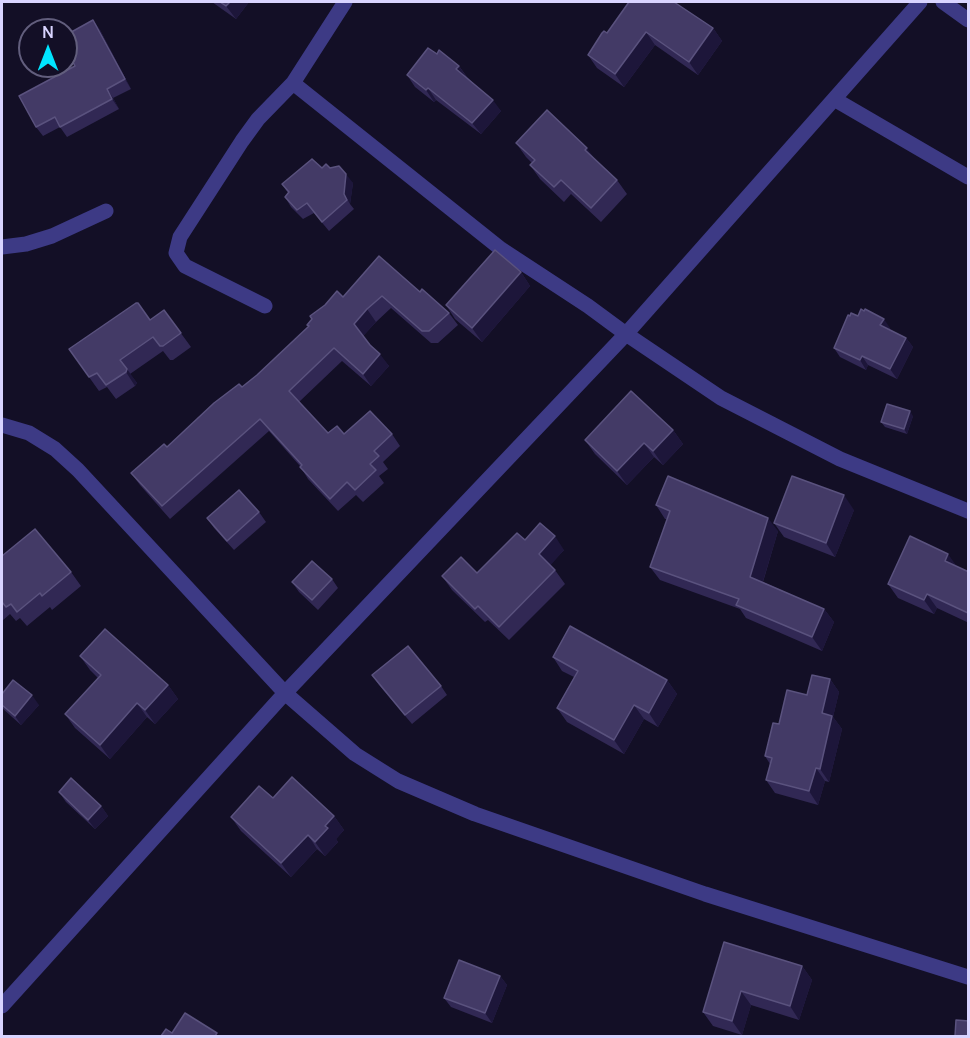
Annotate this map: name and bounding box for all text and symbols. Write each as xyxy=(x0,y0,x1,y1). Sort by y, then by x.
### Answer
north arrow xyxy=(18,18,78,78)
text: N xyxy=(42,21,54,43)

